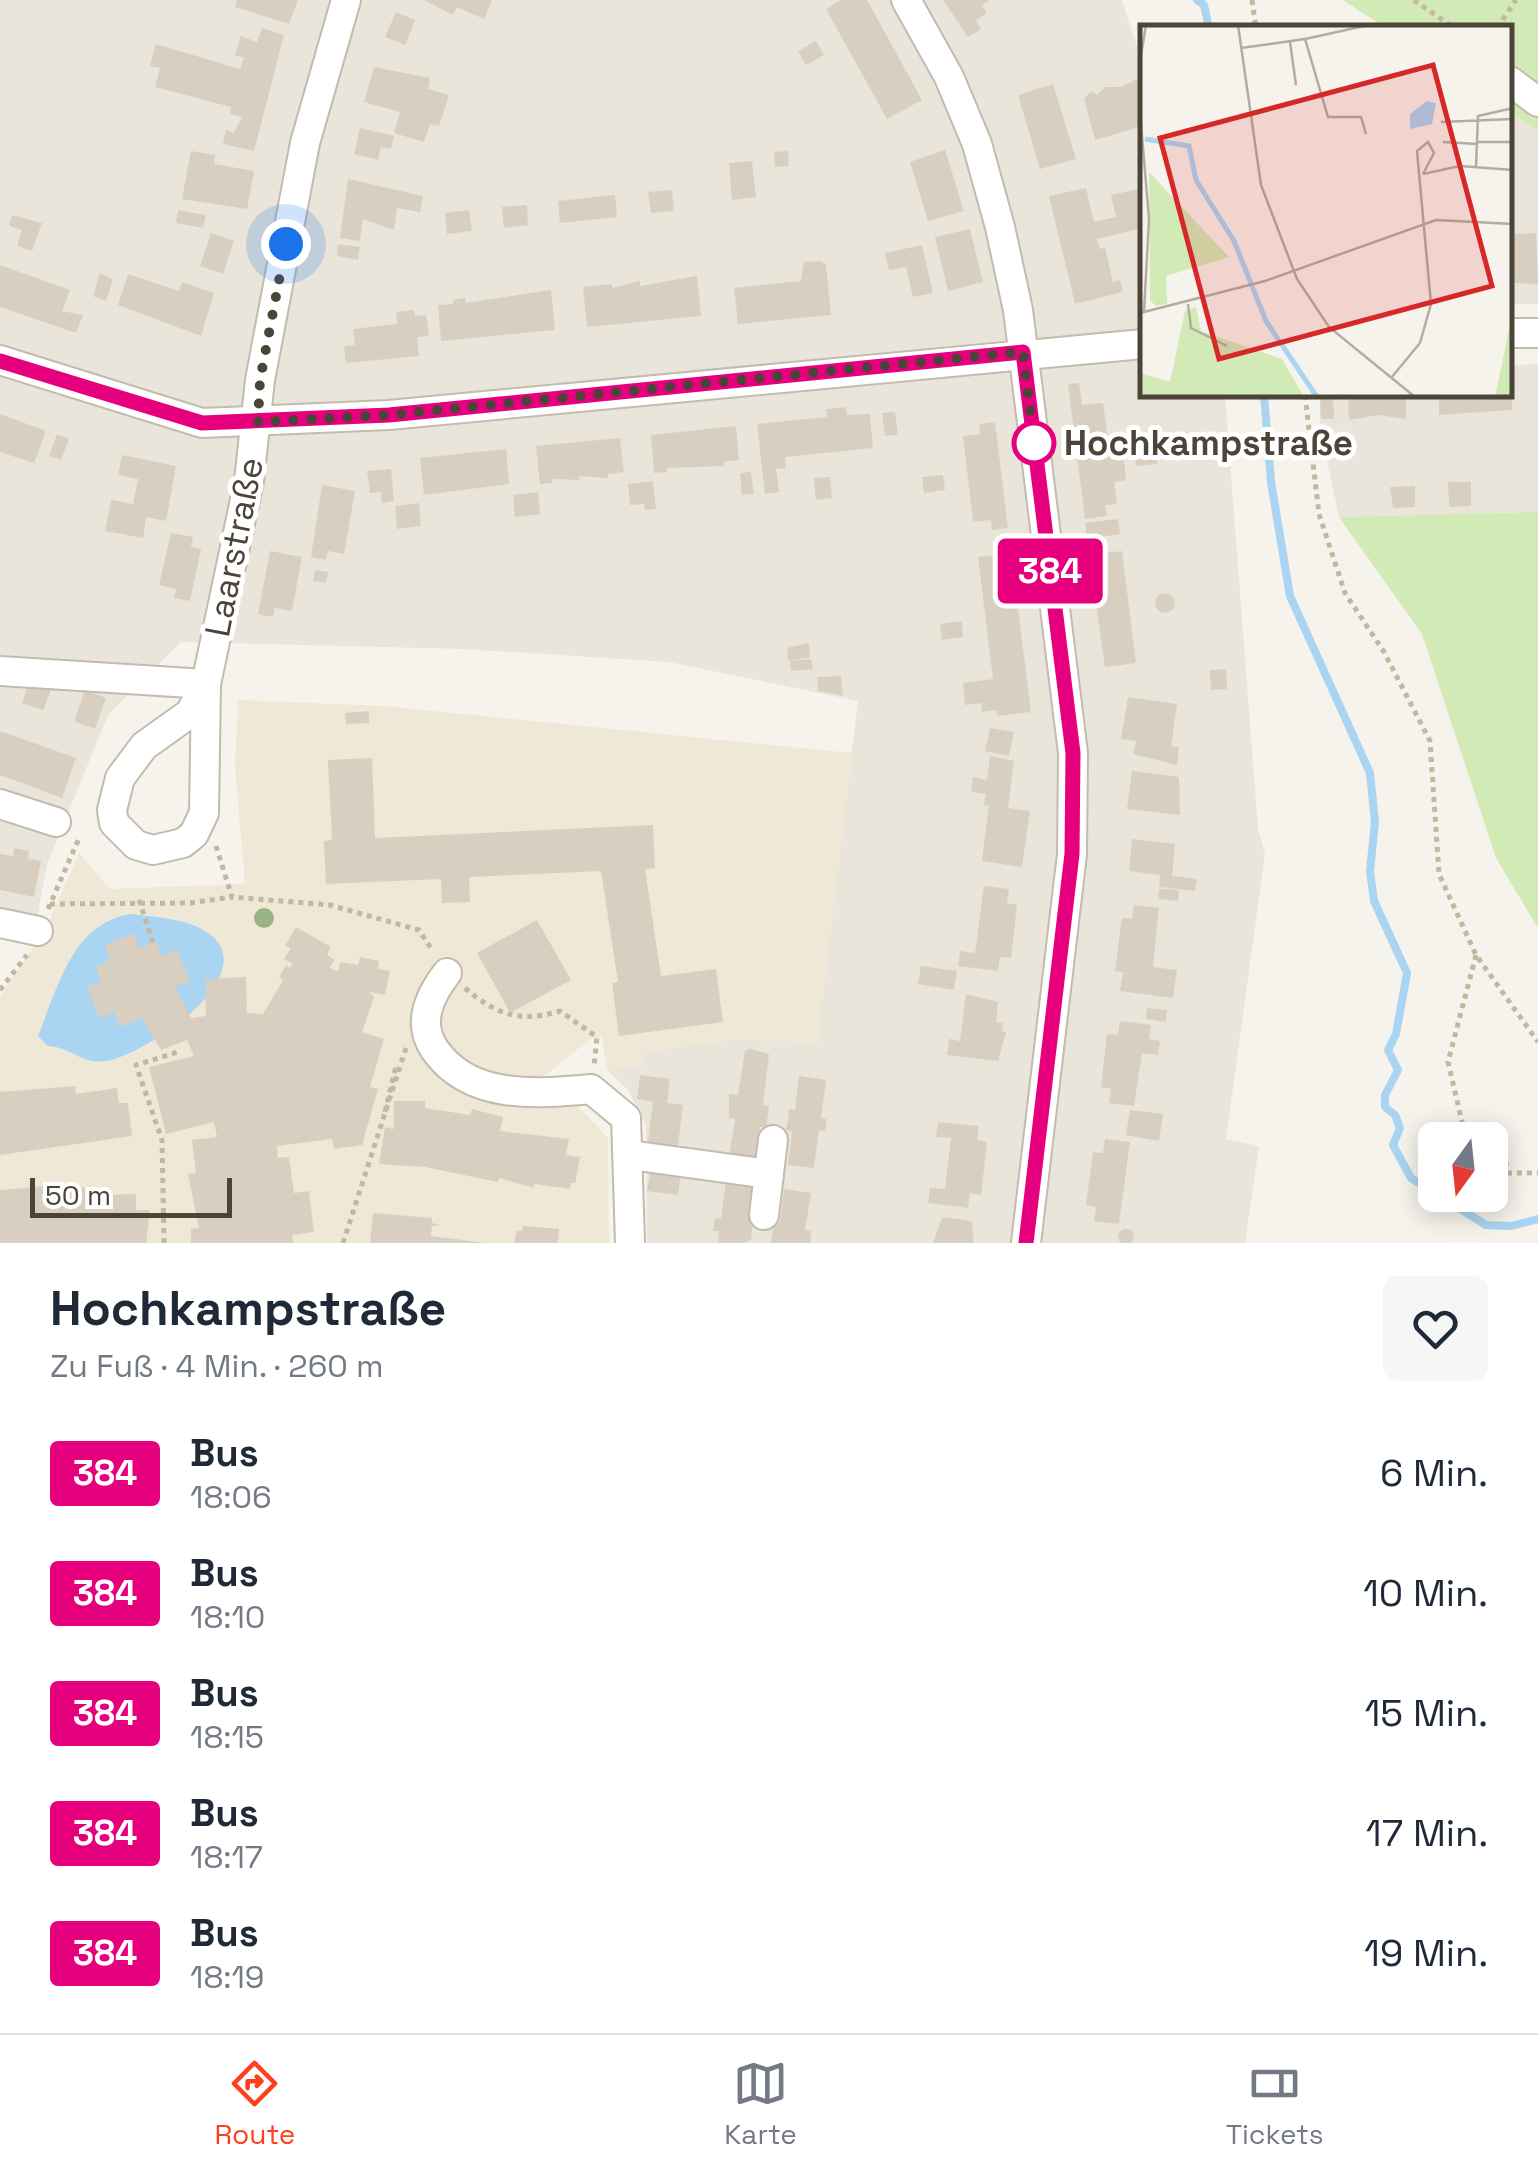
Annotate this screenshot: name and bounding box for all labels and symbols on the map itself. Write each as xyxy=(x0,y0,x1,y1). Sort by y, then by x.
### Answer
inset map xyxy=(1140,25,1513,398)
your location xyxy=(261,219,311,269)
place label: Hochkampstraße xyxy=(1064,421,1353,465)
marker: Hochkampstraße xyxy=(1013,422,1055,464)
street label: Laarstraße xyxy=(195,454,273,640)
line badge: 384 xyxy=(992,538,1108,604)
north arrow xyxy=(1418,1122,1508,1212)
scale bar xyxy=(30,1173,232,1218)

